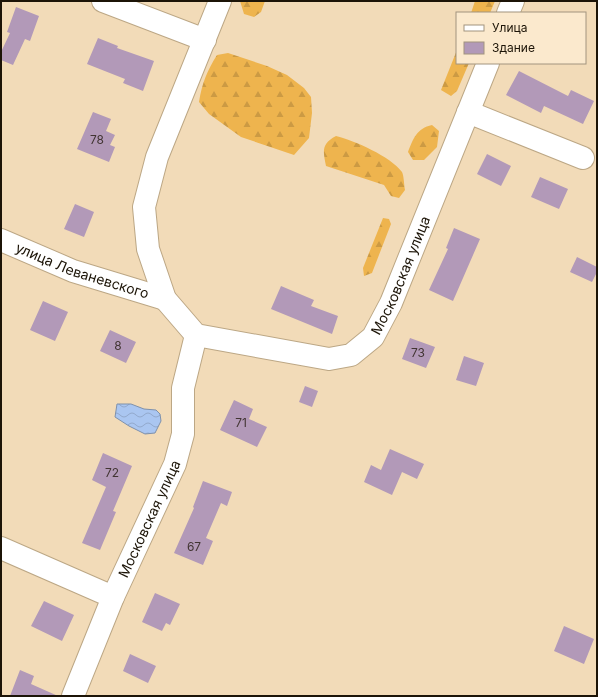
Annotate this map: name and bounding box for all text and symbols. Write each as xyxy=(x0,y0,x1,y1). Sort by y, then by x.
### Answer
legend xyxy=(456,12,586,64)
text: Улица xyxy=(492,20,527,35)
text: Здание xyxy=(492,40,535,55)
house number: 78 xyxy=(90,132,104,147)
street label: Московская улица xyxy=(367,213,433,337)
street label: улица Леваневского xyxy=(13,238,151,302)
house number: 8 xyxy=(114,338,122,353)
house number: 73 xyxy=(411,345,425,360)
house number: 71 xyxy=(235,415,247,430)
street label: Московская улица xyxy=(114,457,184,580)
house number: 72 xyxy=(105,465,119,480)
house number: 67 xyxy=(187,539,201,554)

